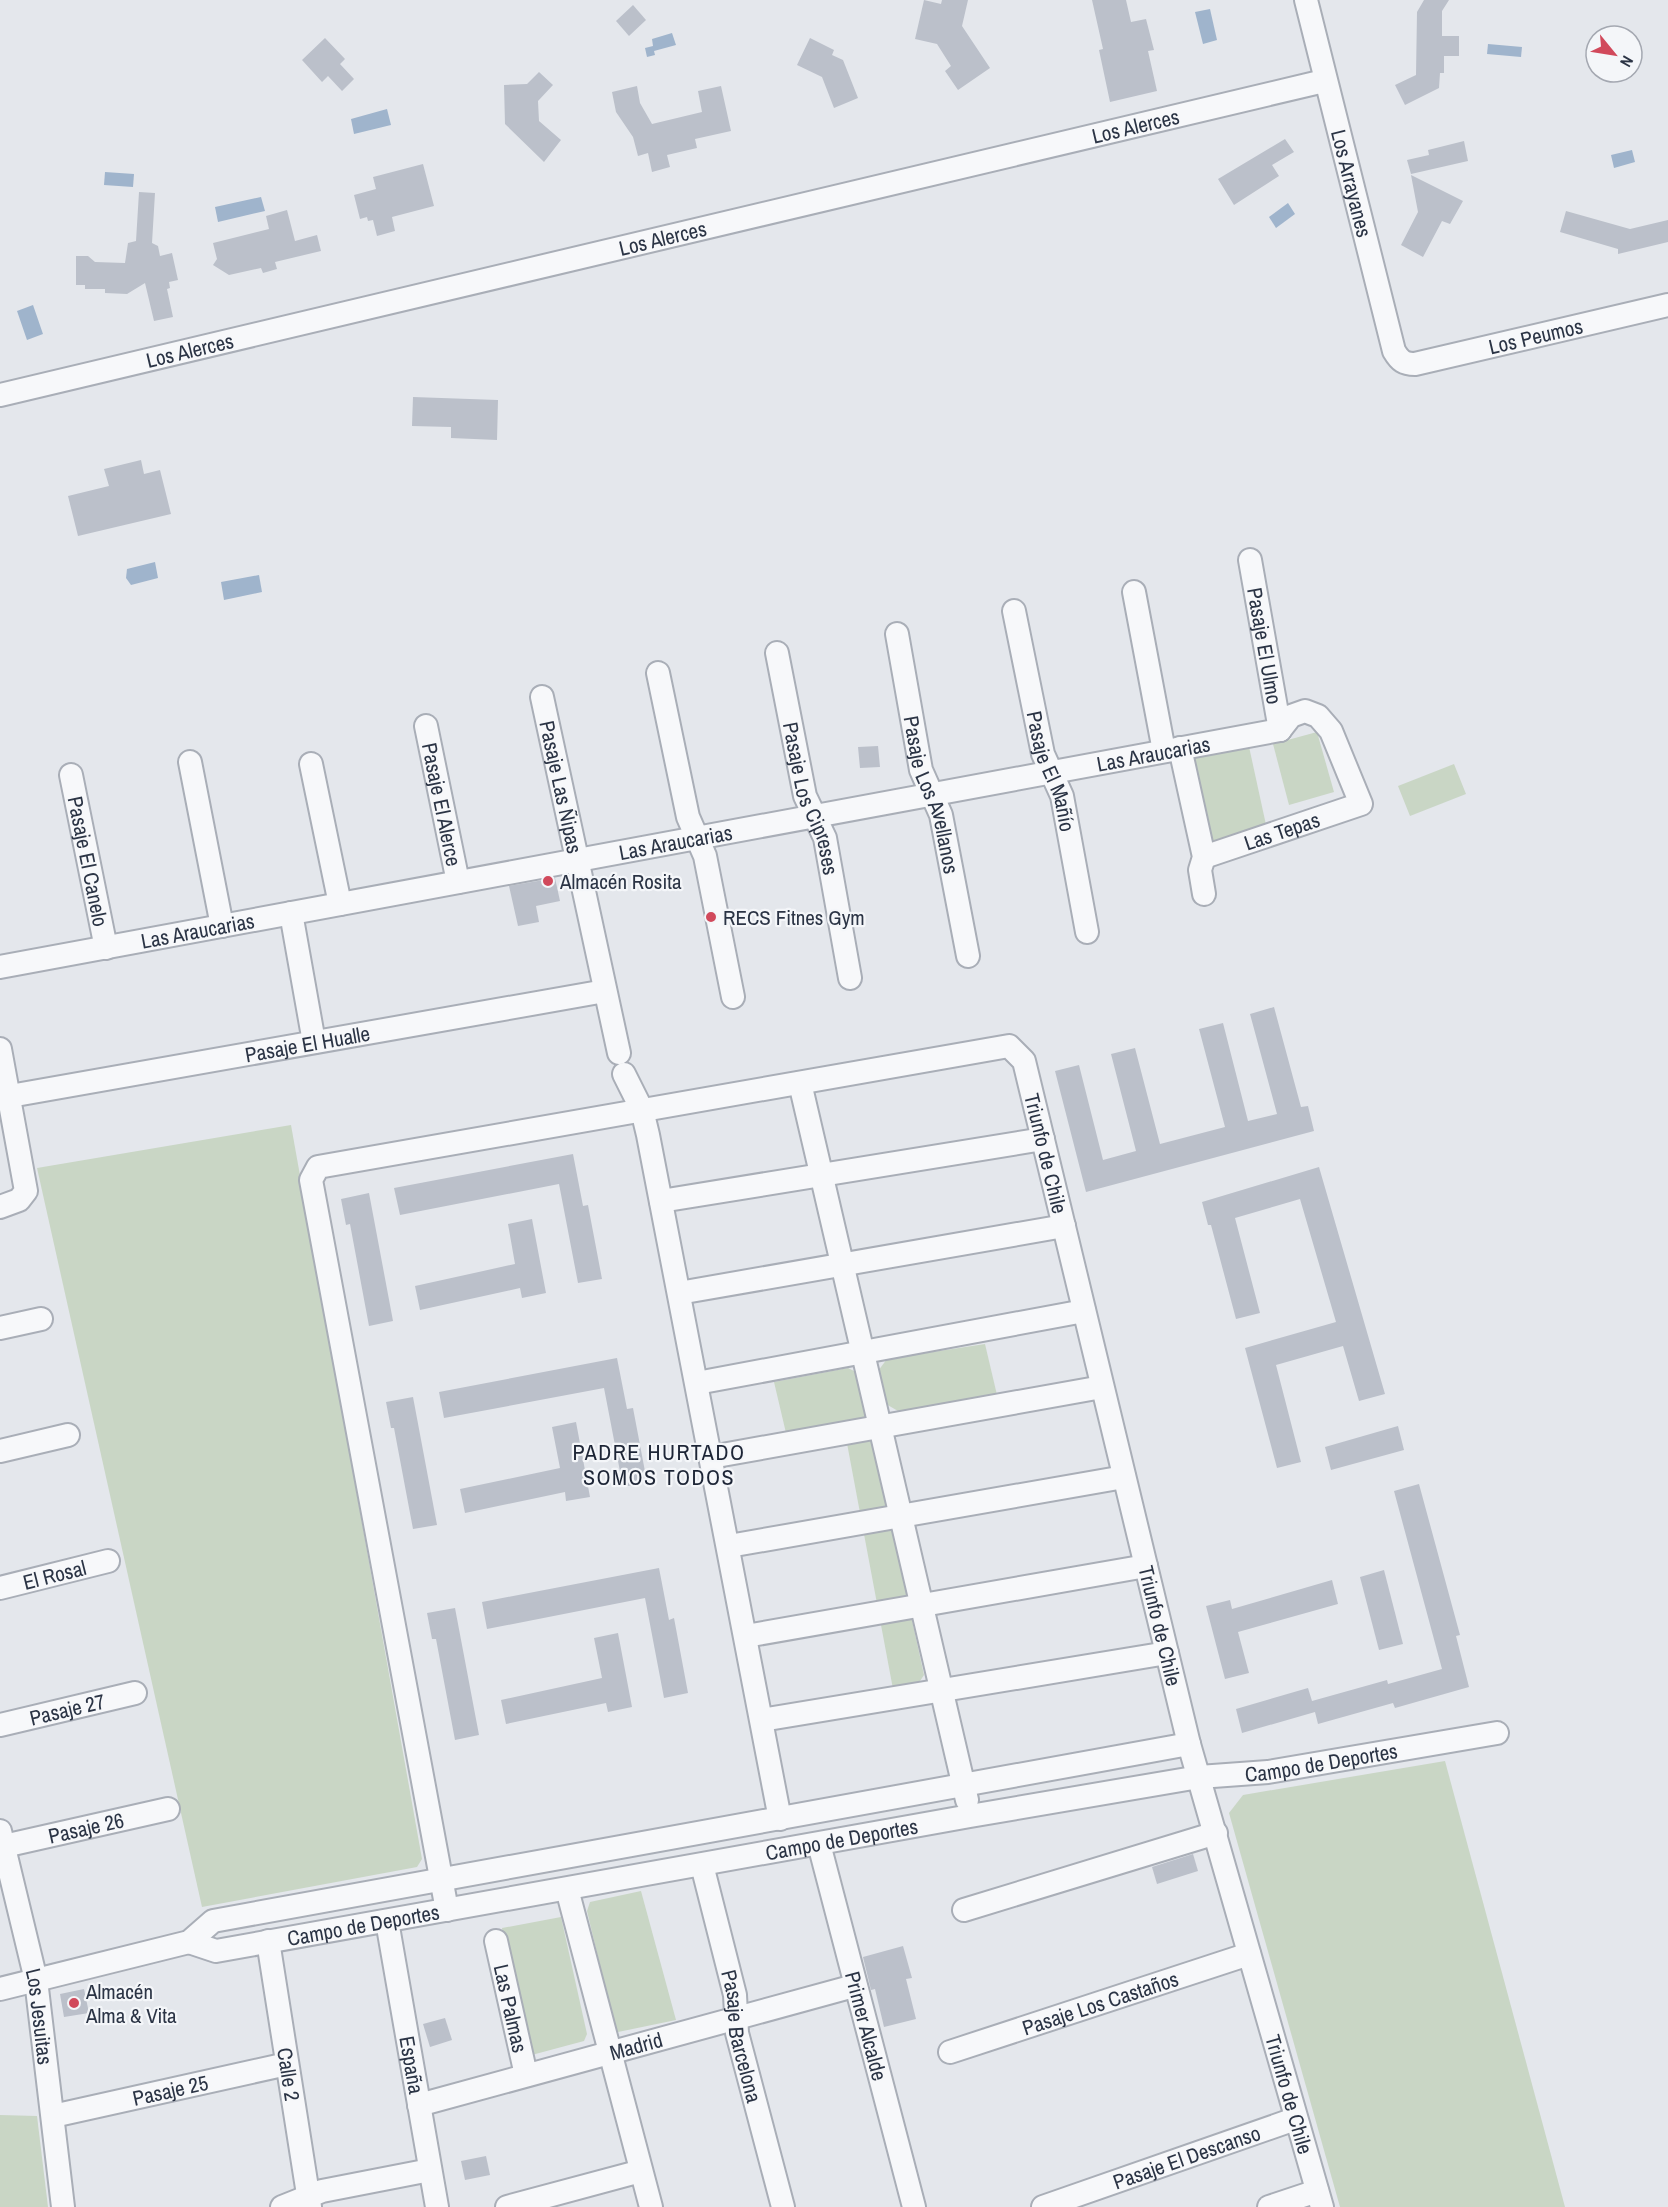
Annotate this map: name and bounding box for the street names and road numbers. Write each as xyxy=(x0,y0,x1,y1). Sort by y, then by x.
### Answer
street label: Los Alerces xyxy=(1089,101,1182,150)
street label: Los Arrayanes xyxy=(1325,126,1379,240)
street label: Los Alerces xyxy=(616,213,709,262)
street label: Los Peumos xyxy=(1486,311,1586,361)
street label: Los Alerces xyxy=(143,326,236,374)
street label: Pasaje El Ulmo xyxy=(1241,585,1290,706)
street label: Pasaje El Mañío xyxy=(1020,708,1083,834)
street label: Pasaje Los Avellanos xyxy=(897,713,966,876)
street label: Pasaje Las Ñipas xyxy=(533,718,590,856)
street label: Pasaje Los Cipreses xyxy=(776,719,846,877)
street label: Las Araucarias xyxy=(1094,729,1213,778)
street label: Pasaje El Alerce xyxy=(415,740,469,869)
street label: Pasaje El Canelo xyxy=(61,794,116,929)
street label: Las Tepas xyxy=(1240,805,1323,857)
street label: Las Araucarias xyxy=(616,817,735,867)
street label: Las Araucarias xyxy=(138,906,257,955)
street label: Pasaje El Hualle xyxy=(243,1018,372,1069)
street label: Triunfo de Chile xyxy=(1018,1090,1075,1216)
street label: El Rosal xyxy=(20,1553,89,1596)
street label: Triunfo de Chile xyxy=(1132,1563,1189,1689)
street label: Pasaje 27 xyxy=(27,1686,108,1732)
street label: Campo de Deportes xyxy=(1244,1736,1400,1788)
street label: Pasaje 26 xyxy=(45,1805,127,1850)
street label: Campo de Deportes xyxy=(763,1811,920,1867)
street label: Campo de Deportes xyxy=(285,1897,442,1953)
street label: Las Palmas xyxy=(487,1961,535,2055)
street label: Pasaje Los Castaños xyxy=(1018,1964,1182,2042)
street label: Los Jesuitas xyxy=(19,1965,60,2066)
street label: Pasaje Barcelona xyxy=(715,1967,769,2106)
street label: Primer Alcalde xyxy=(838,1968,895,2084)
street label: Madrid xyxy=(606,2025,666,2067)
street label: Triunfo de Chile xyxy=(1259,2031,1320,2157)
street label: España xyxy=(393,2034,432,2097)
street label: Calle 2 xyxy=(271,2046,308,2103)
street label: Pasaje 25 xyxy=(130,2068,211,2112)
street label: Pasaje El Descanso xyxy=(1109,2118,1264,2196)

